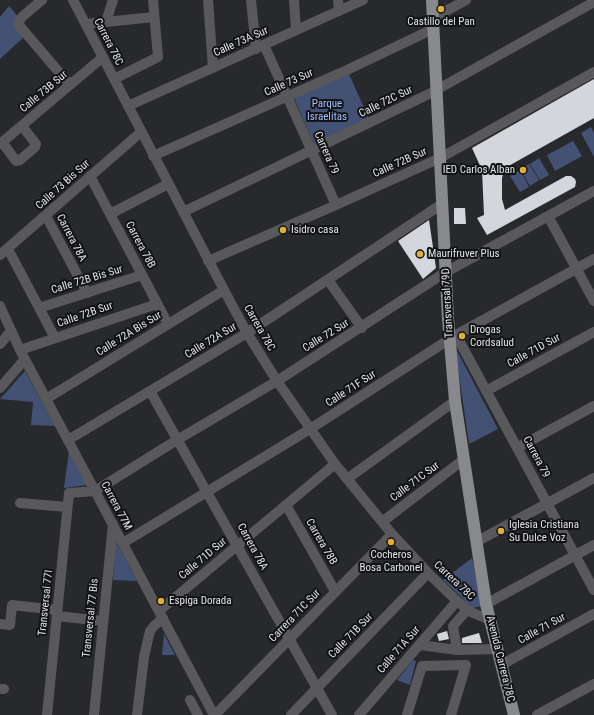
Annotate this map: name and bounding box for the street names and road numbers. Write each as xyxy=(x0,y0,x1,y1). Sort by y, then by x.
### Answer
street label: Carrera 78C xyxy=(90,16,126,68)
street label: Calle 73A Sur xyxy=(212,24,270,60)
street label: Calle 73 Sur xyxy=(263,66,315,100)
street label: Calle 73B Sur xyxy=(18,68,70,116)
street label: Calle 72C Sur xyxy=(357,83,415,121)
street label: Carrera 79 xyxy=(311,130,341,176)
street label: Calle 72B Sur xyxy=(371,145,429,181)
street label: Calle 73 Bis Sur xyxy=(33,157,93,213)
street label: Carrera 78A xyxy=(53,212,89,264)
street label: Carrera 78B xyxy=(122,219,158,271)
street label: Calle 72B Bis Sur xyxy=(50,263,124,297)
street label: Transversal 79D xyxy=(440,268,456,338)
street label: Calle 72B Sur xyxy=(55,299,115,331)
street label: Carrera 78C xyxy=(240,302,278,354)
street label: Calle 72A Bis Sur xyxy=(94,309,164,359)
street label: Calle 72 Sur xyxy=(300,317,352,355)
street label: Calle 72A Sur xyxy=(183,320,239,362)
street label: Calle 71D Sur xyxy=(505,331,563,371)
street label: Calle 71F Sur xyxy=(323,368,379,410)
street label: Carrera 79 xyxy=(520,434,552,480)
street label: Calle 71C Sur xyxy=(388,459,442,505)
street label: Carrera 77M xyxy=(98,479,134,533)
street label: Carrera 78B xyxy=(303,517,339,567)
street label: Carrera 78A xyxy=(234,521,270,573)
street label: Calle 71D Sur xyxy=(176,535,230,583)
street label: Carrera 78C xyxy=(431,559,477,603)
street label: Transversal 77I xyxy=(36,569,56,637)
street label: Transversal 77 Bis xyxy=(80,578,102,658)
street label: Carrera 71C Sur xyxy=(267,587,323,645)
street label: Calle 71B Sur xyxy=(326,611,376,661)
street label: Calle 71 Sur xyxy=(516,611,568,647)
street label: Avenida Carrera 78C xyxy=(483,615,517,703)
street label: Calle 71A Sur xyxy=(375,624,423,676)

